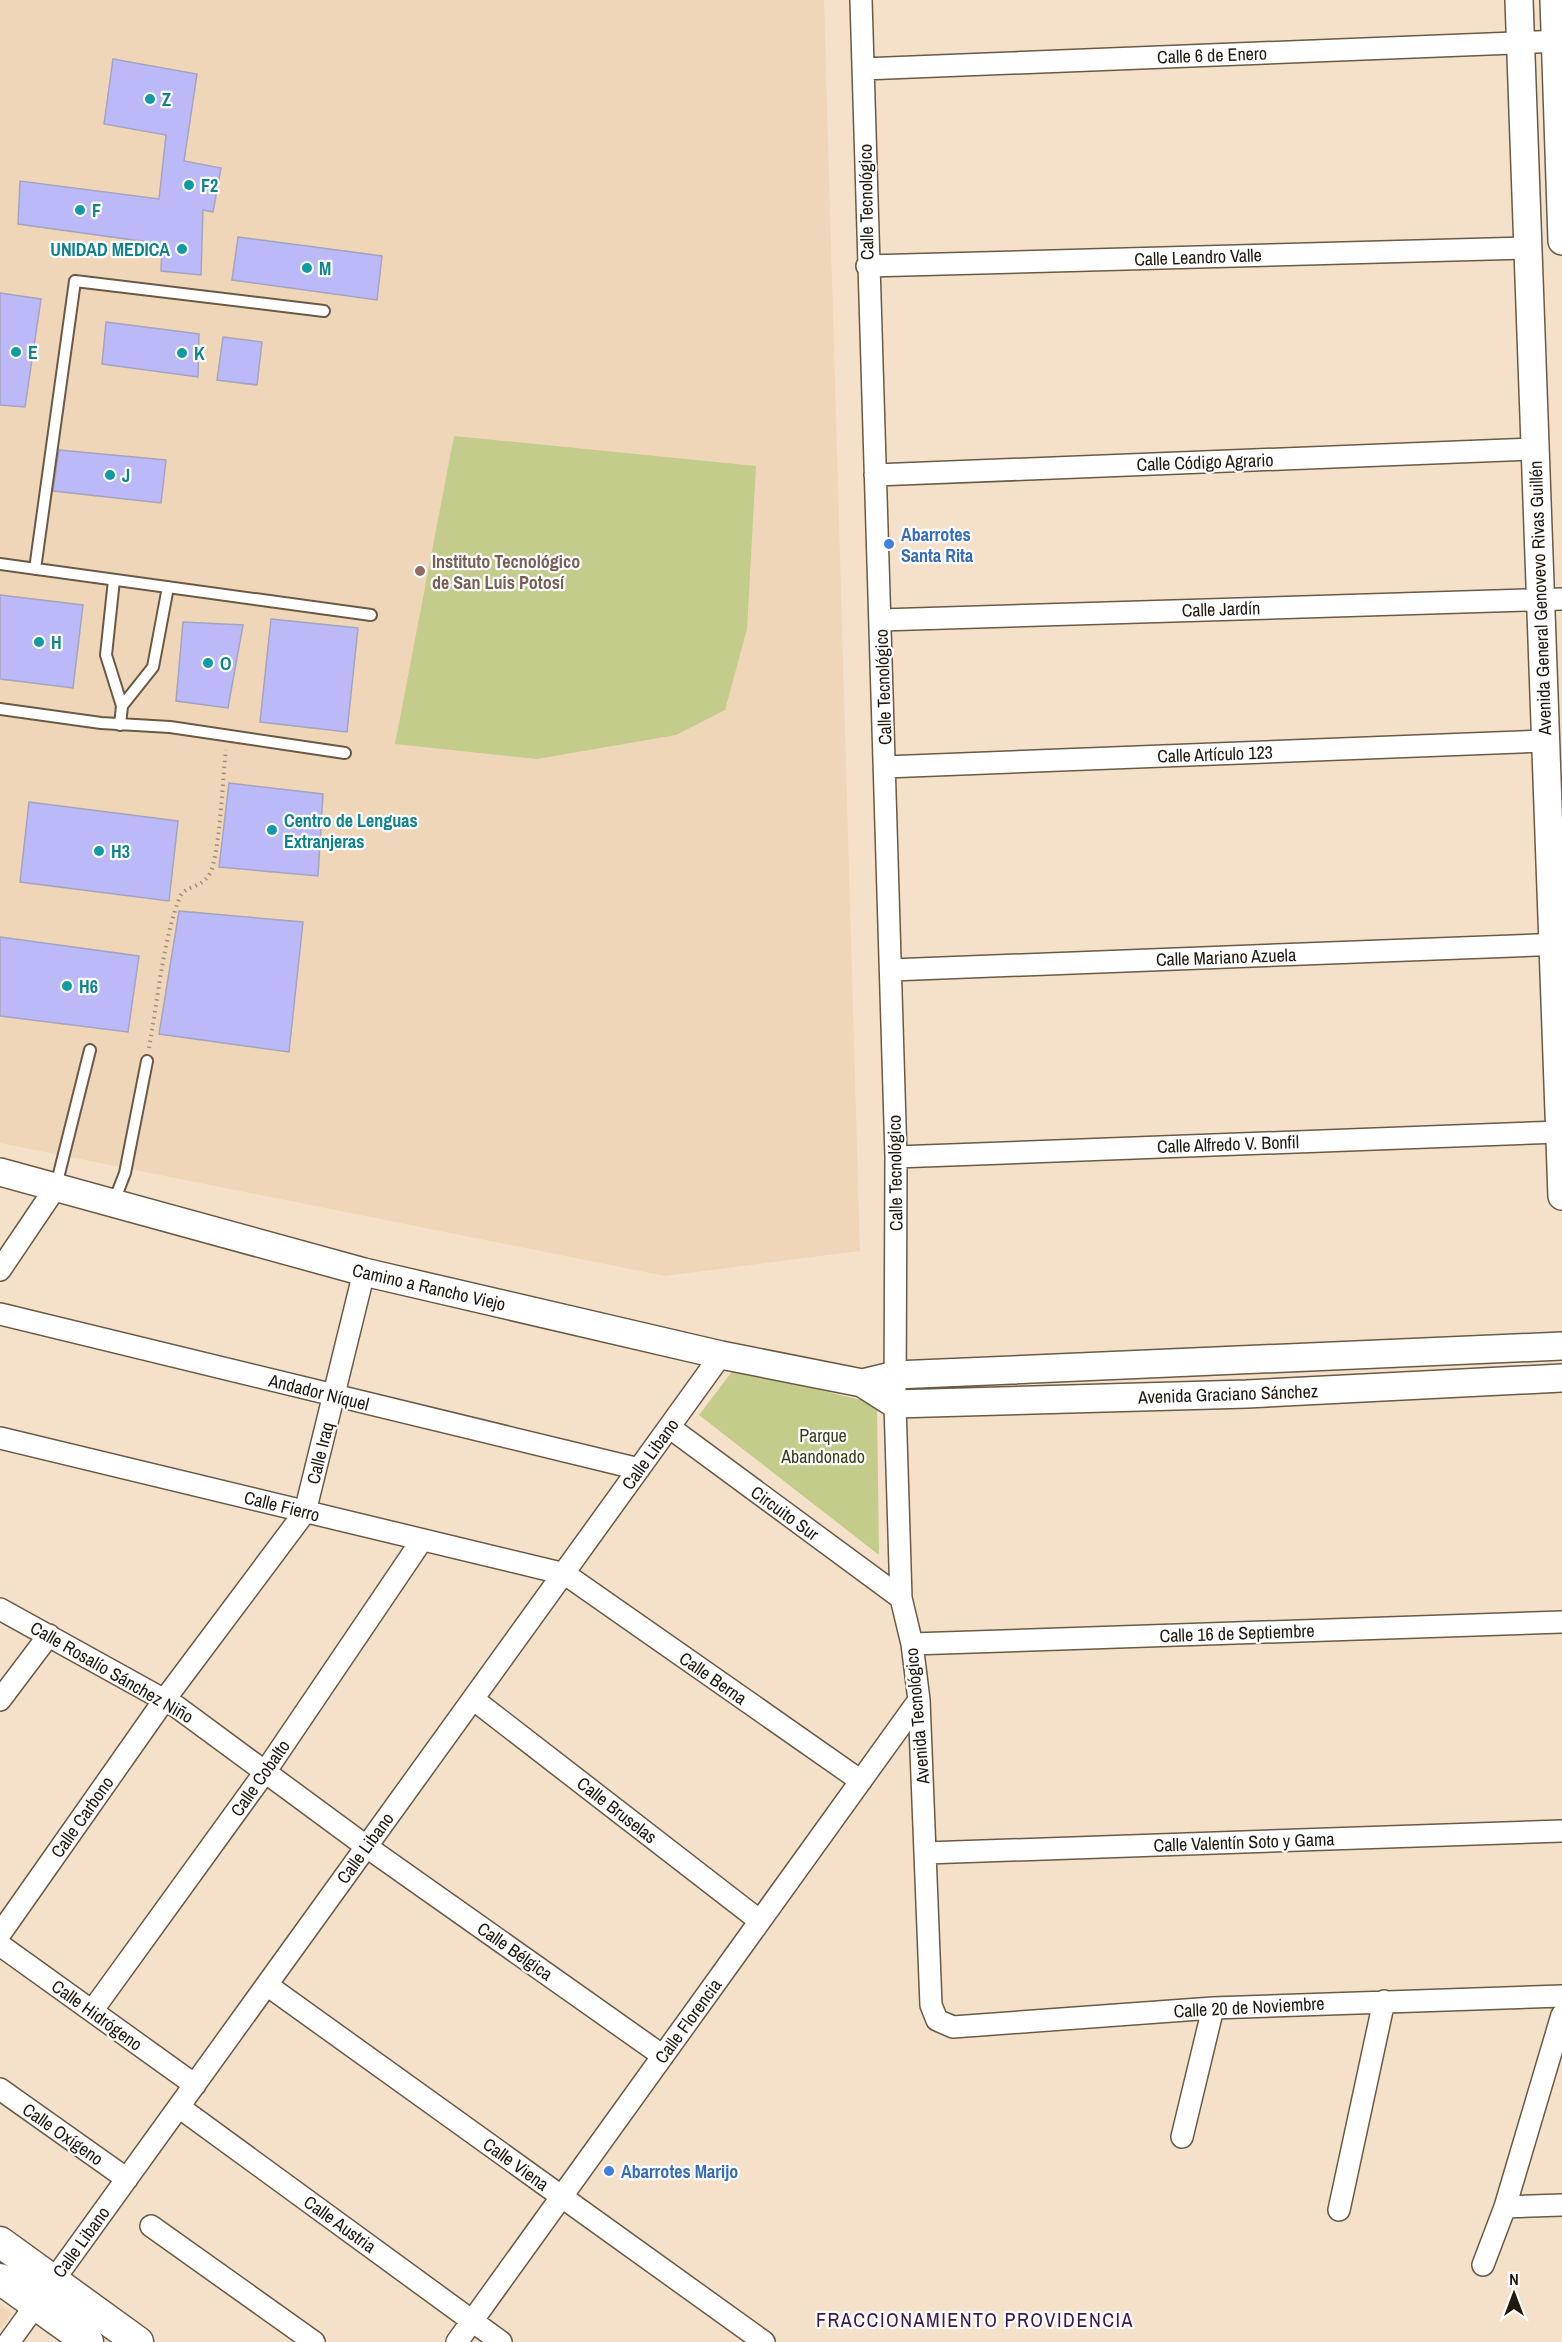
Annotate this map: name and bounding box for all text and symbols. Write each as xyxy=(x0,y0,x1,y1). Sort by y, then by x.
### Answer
street label: Calle 6 de Enero xyxy=(1157,41,1267,69)
place label: Z xyxy=(162,87,171,112)
marker: Z xyxy=(143,92,157,106)
street label: Calle Tecnológico xyxy=(852,144,880,260)
place label: F2 xyxy=(201,173,218,198)
marker: F2 xyxy=(182,178,196,192)
place label: F xyxy=(92,198,101,223)
marker: F xyxy=(73,203,87,217)
place label: UNIDAD MEDICA xyxy=(50,237,170,262)
marker: UNIDAD MEDICA xyxy=(175,242,189,256)
street label: Calle Leandro Valle xyxy=(1134,242,1262,272)
place label: M xyxy=(319,256,331,281)
marker: M xyxy=(300,261,314,275)
place label: E xyxy=(28,340,38,365)
place label: K xyxy=(194,341,205,366)
marker: E xyxy=(9,345,23,359)
marker: K xyxy=(175,346,189,360)
street label: Calle Código Agrario xyxy=(1136,447,1274,477)
street label: Avenida General Genovevo Rivas Guillén xyxy=(1523,460,1557,737)
place label: J xyxy=(122,463,130,488)
marker: J xyxy=(103,468,117,482)
place label: Abarrotes Santa Rita xyxy=(901,522,974,568)
marker: Abarrotes Santa Rita xyxy=(882,537,896,551)
place label: Instituto Tecnológico de San Luis Potosí xyxy=(432,549,580,595)
marker: Instituto Tecnológico de San Luis Potosí xyxy=(413,564,427,578)
street label: Calle Jardín xyxy=(1181,595,1261,623)
street label: Calle Tecnológico xyxy=(868,628,898,746)
place label: H xyxy=(51,630,62,655)
marker: H xyxy=(32,635,46,649)
place label: O xyxy=(220,651,231,676)
marker: O xyxy=(201,656,215,670)
street label: Calle Artículo 123 xyxy=(1157,739,1273,769)
place label: Centro de Lenguas Extranjeras xyxy=(284,808,418,854)
marker: Centro de Lenguas Extranjeras xyxy=(265,823,279,837)
place label: H3 xyxy=(111,839,130,864)
marker: H3 xyxy=(92,844,106,858)
street label: Calle Mariano Azuela xyxy=(1155,942,1297,972)
place label: H6 xyxy=(79,974,98,999)
marker: H6 xyxy=(60,979,74,993)
street label: Calle Tecnológico xyxy=(881,1115,909,1231)
street label: Calle Alfredo V. Bonfil xyxy=(1156,1129,1300,1159)
street label: Camino a Rancho Viejo xyxy=(350,1257,508,1317)
street label: Andador Níquel xyxy=(265,1367,372,1417)
street label: Avenida Graciano Sánchez xyxy=(1136,1378,1319,1410)
street label: Calle Libano xyxy=(616,1413,684,1495)
street label: Calle Iraq xyxy=(300,1419,340,1487)
park label: Parque Abandonado xyxy=(780,1423,865,1469)
street label: Circuito Sur xyxy=(746,1480,824,1546)
street label: Calle Fierro xyxy=(242,1485,322,1527)
street label: Calle Rosalío Sánchez Niño xyxy=(26,1615,198,1729)
street label: Calle 16 de Septiembre xyxy=(1159,1618,1315,1648)
street label: Calle Berna xyxy=(674,1646,752,1710)
street label: Avenida Tecnológico xyxy=(899,1647,935,1786)
street label: Calle Cobalto xyxy=(224,1735,296,1821)
street label: Calle Carbono xyxy=(45,1771,119,1863)
street label: Calle Bruselas xyxy=(572,1771,662,1849)
street label: Calle Libano xyxy=(331,1807,399,1889)
street label: Calle Valentín Soto y Gama xyxy=(1153,1826,1335,1858)
street label: Calle Bélgica xyxy=(472,1916,558,1986)
street label: Calle Florencia xyxy=(649,1973,727,2069)
street label: Calle Hidrógeno xyxy=(47,1974,147,2056)
street label: Calle 20 de Noviembre xyxy=(1173,1991,1325,2023)
street label: Calle Oxígeno xyxy=(18,2097,108,2171)
street label: Calle Viena xyxy=(478,2132,554,2196)
place label: Abarrotes Marijo xyxy=(621,2159,738,2184)
marker: Abarrotes Marijo xyxy=(602,2164,616,2178)
street label: Calle Austria xyxy=(299,2189,381,2259)
street label: Calle Libano xyxy=(47,2201,115,2283)
north arrow xyxy=(1484,2264,1544,2324)
text: N xyxy=(1509,2268,1519,2290)
district label: FRACCIONAMIENTO PROVIDENCIA xyxy=(816,2306,1134,2333)

